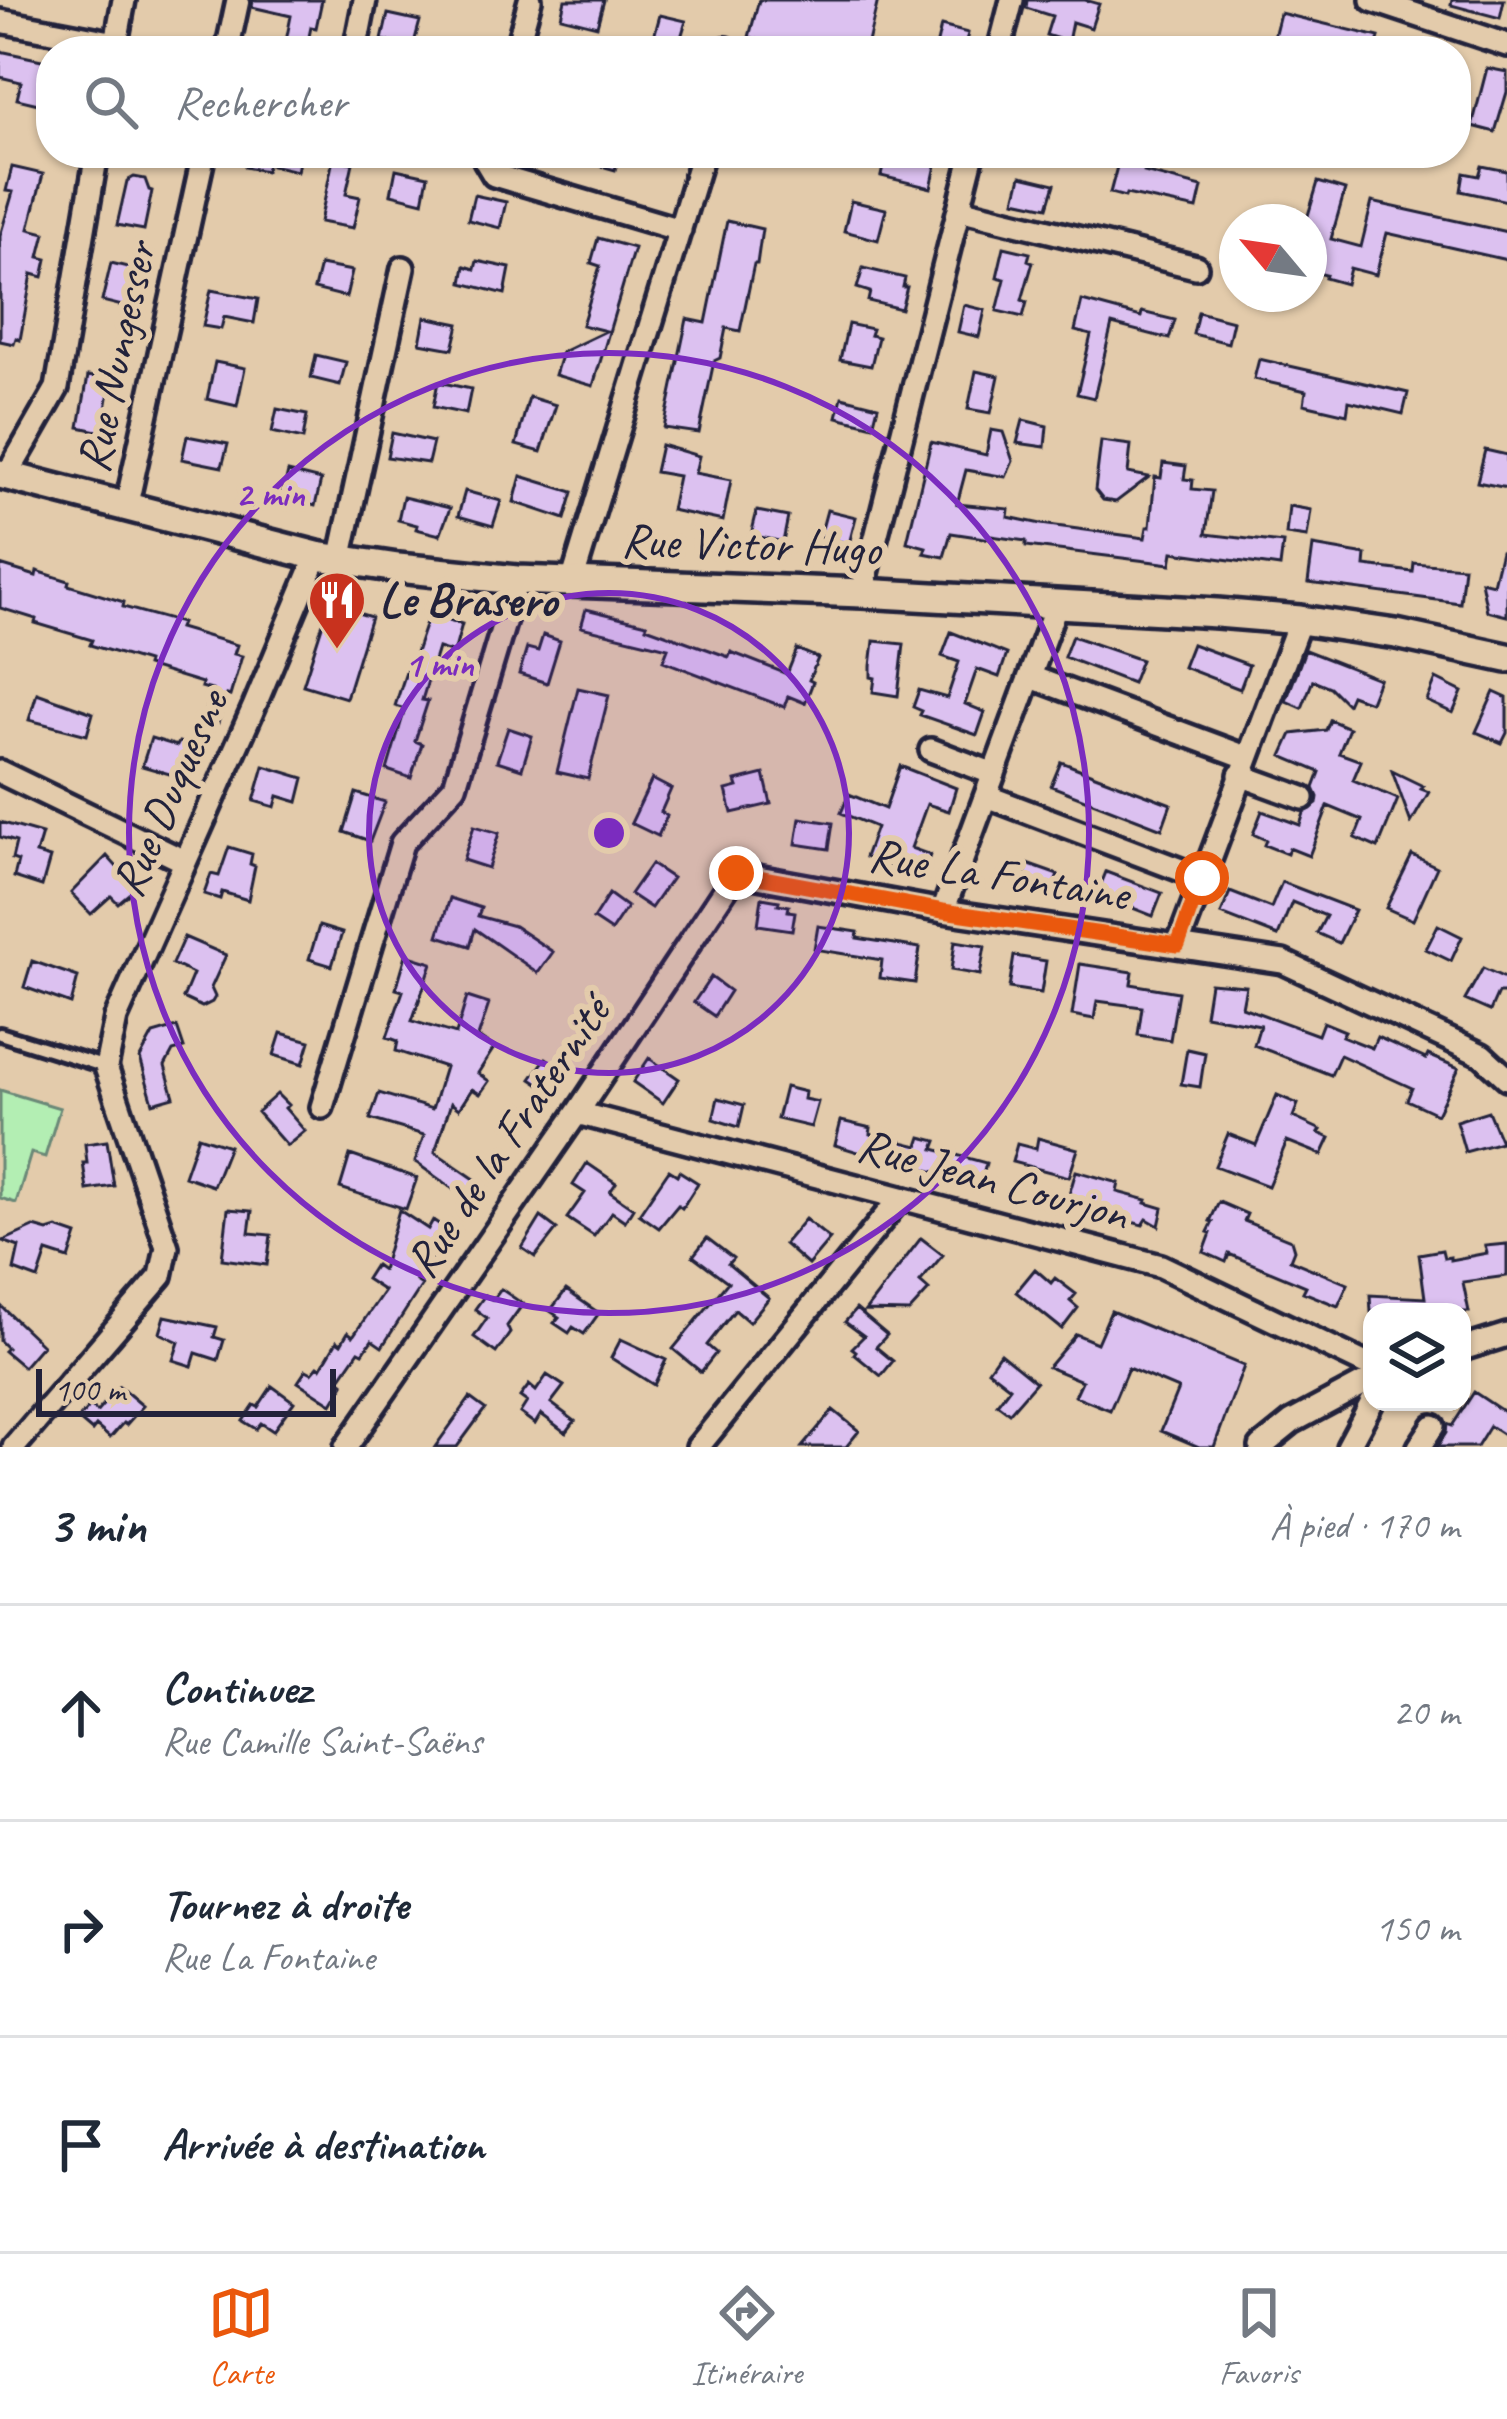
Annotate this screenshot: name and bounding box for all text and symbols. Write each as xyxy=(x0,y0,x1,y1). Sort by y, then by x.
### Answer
search box xyxy=(36,36,1471,168)
icon: search xyxy=(78,69,144,135)
text: Rechercher xyxy=(174,74,347,131)
north arrow xyxy=(1219,204,1327,312)
street label: Rue Nungesser xyxy=(62,233,170,478)
text: 2 min xyxy=(236,471,306,517)
street label: Rue Victor Hugo xyxy=(620,509,884,579)
restaurant icon: Le Brasero xyxy=(306,569,368,651)
place label: Le Brasero xyxy=(379,570,560,630)
text: 1 min xyxy=(405,641,475,687)
street label: Rue Duquesne xyxy=(97,678,242,905)
centre of rings xyxy=(588,812,630,854)
street label: Rue La Fontaine xyxy=(865,824,1136,925)
route end xyxy=(709,846,763,900)
route start xyxy=(1175,851,1229,905)
street label: Rue de la Fraternité xyxy=(391,979,627,1289)
street label: Rue Jean Courjon xyxy=(851,1114,1136,1244)
map controls xyxy=(1363,1303,1471,1411)
button: layers xyxy=(1363,1303,1471,1411)
scale bar xyxy=(36,1363,336,1416)
text: 100 m xyxy=(54,1369,125,1411)
text: 3 min xyxy=(48,1493,146,1557)
text: À pied · 170 m xyxy=(1270,1501,1459,1550)
text: Continuez xyxy=(162,1660,311,1717)
icon: ahead xyxy=(48,1680,114,1746)
text: 20 m xyxy=(1393,1688,1459,1737)
text: Rue Camille Saint-Saëns xyxy=(162,1717,482,1766)
text: Tournez à droite xyxy=(162,1876,408,1933)
icon: right xyxy=(48,1896,114,1962)
text: 150 m xyxy=(1375,1904,1459,1953)
text: Rue La Fontaine xyxy=(162,1933,375,1982)
icon: arrive xyxy=(48,2112,114,2178)
text: Arrivée à destination xyxy=(162,2116,485,2173)
tab: Carte xyxy=(208,2280,274,2394)
tab: Itinéraire xyxy=(691,2280,802,2394)
tab: Favoris xyxy=(1219,2280,1299,2394)

